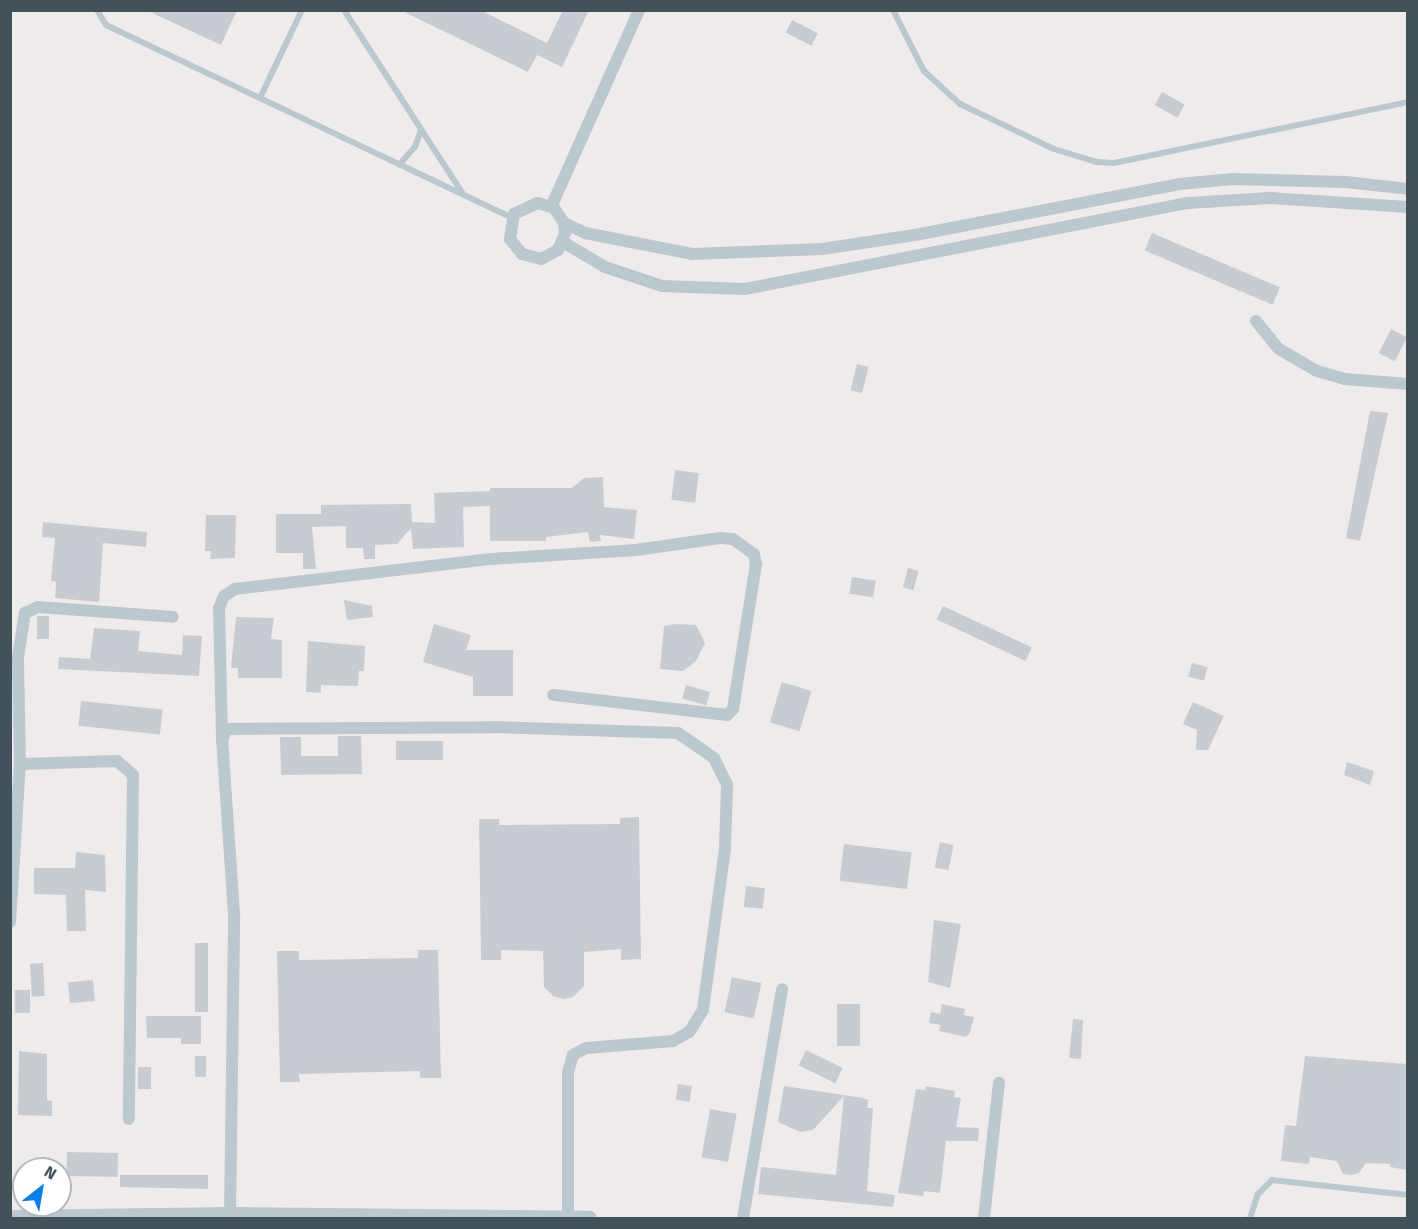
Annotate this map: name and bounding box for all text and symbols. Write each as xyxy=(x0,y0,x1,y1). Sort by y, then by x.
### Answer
north arrow xyxy=(12,1157,72,1217)
text: N xyxy=(41,1162,60,1184)

